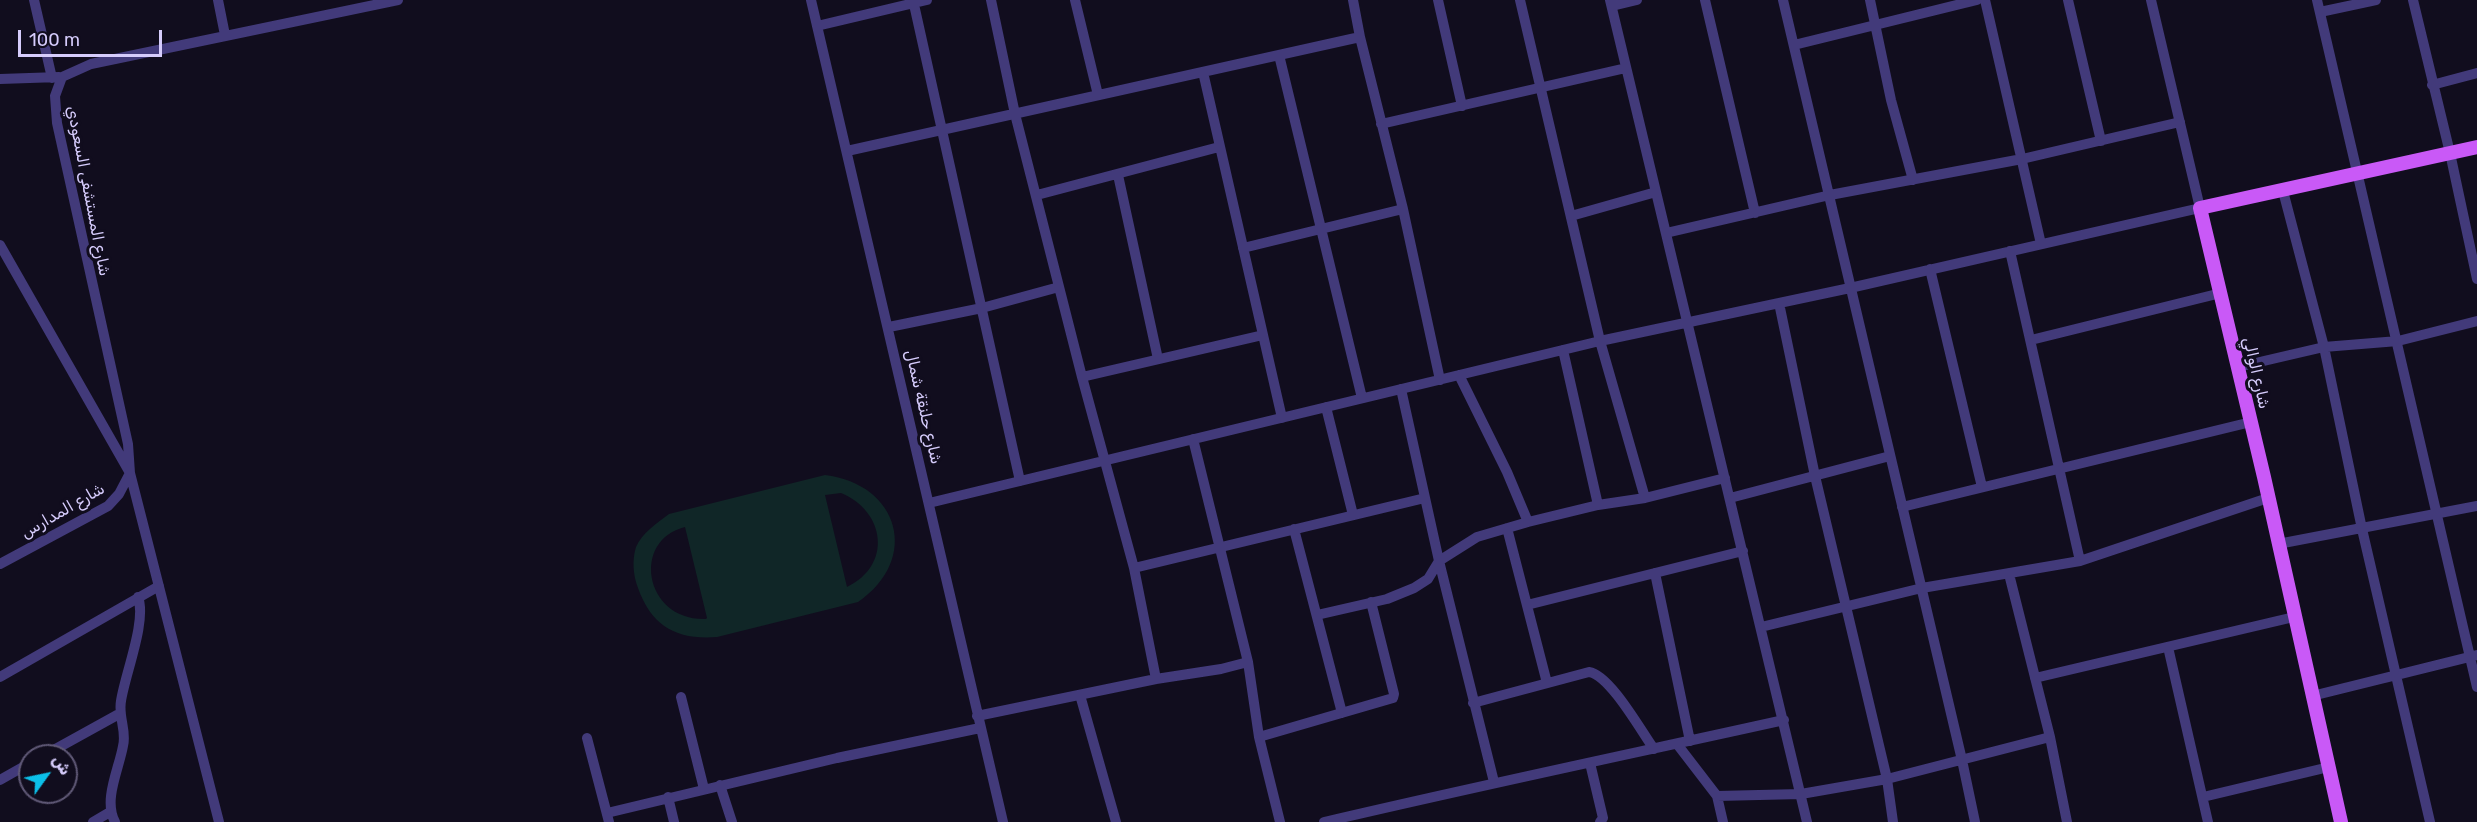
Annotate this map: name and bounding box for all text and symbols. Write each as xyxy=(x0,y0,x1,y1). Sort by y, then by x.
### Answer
scale bar xyxy=(21,18,165,56)
text: 100 m xyxy=(29,29,80,51)
street label: شارع المستشفى السعودي xyxy=(62,104,114,278)
street label: شارع الوالي xyxy=(2238,335,2274,411)
street label: شارع حلنقة شمال xyxy=(901,348,945,466)
street label: شارع المدارس xyxy=(18,479,108,543)
north arrow xyxy=(18,744,78,804)
text: ش xyxy=(48,751,75,779)

